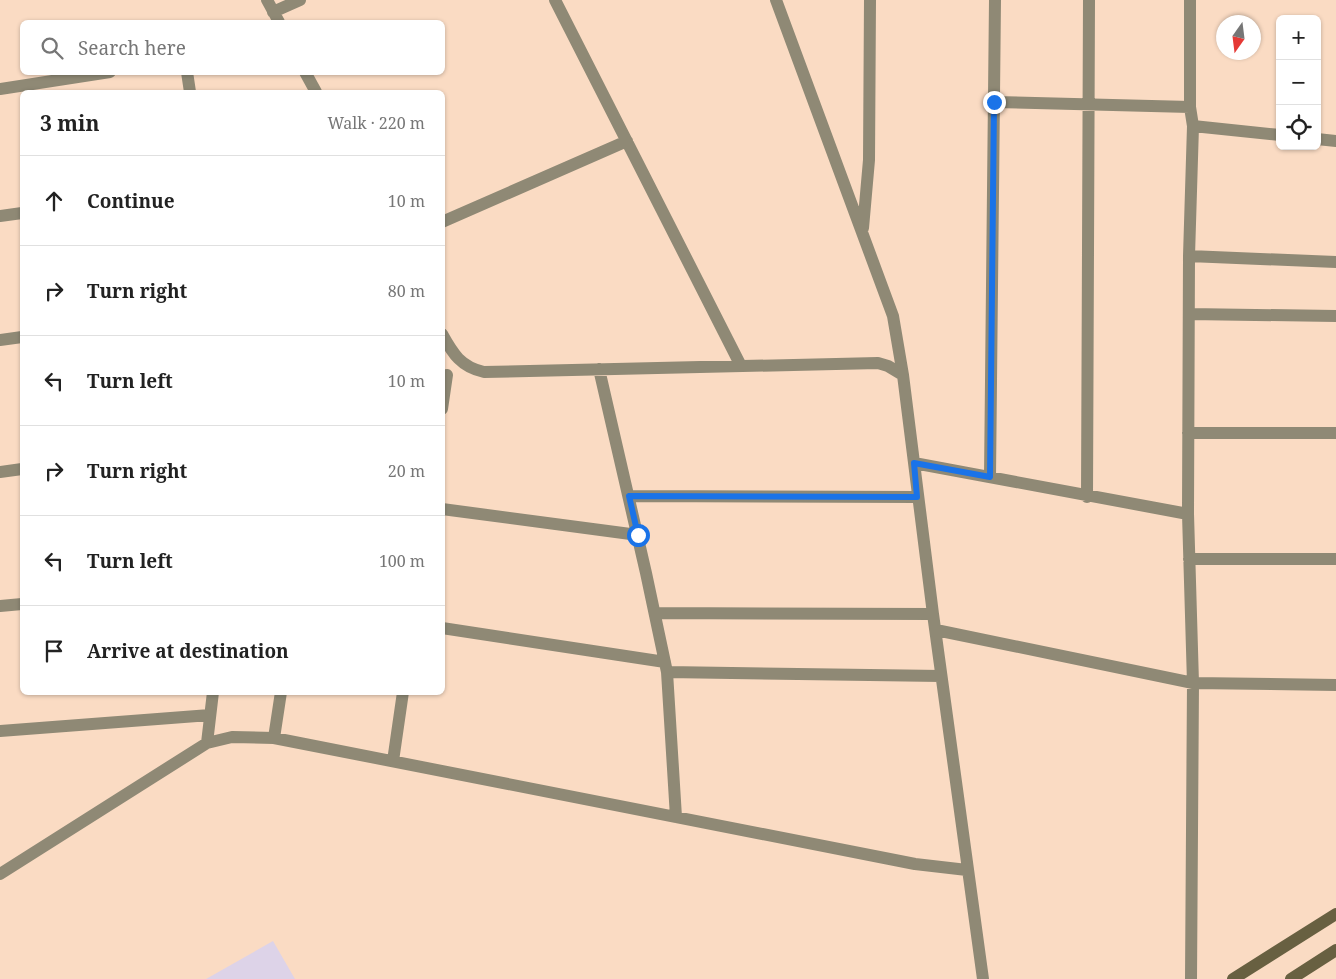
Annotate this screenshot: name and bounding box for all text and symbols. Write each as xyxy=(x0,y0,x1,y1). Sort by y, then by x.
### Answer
north arrow xyxy=(1216,15,1261,60)
map controls xyxy=(1276,15,1321,150)
button: + xyxy=(1276,15,1321,60)
search box xyxy=(20,20,445,75)
icon: search xyxy=(38,34,66,62)
text: Search here xyxy=(78,35,186,61)
button: − xyxy=(1276,60,1321,105)
route end xyxy=(983,91,1006,114)
button: locate xyxy=(1276,105,1321,150)
text: 3 min xyxy=(40,109,99,137)
text: Walk · 220 m xyxy=(328,112,425,134)
icon: ahead xyxy=(40,187,68,215)
text: Continue xyxy=(87,188,175,214)
text: 10 m xyxy=(388,190,425,212)
icon: right xyxy=(40,277,68,305)
text: Turn right xyxy=(87,278,187,304)
text: 80 m xyxy=(388,280,425,302)
icon: left xyxy=(40,367,68,395)
text: Turn left xyxy=(87,368,173,394)
text: 10 m xyxy=(388,370,425,392)
icon: right xyxy=(40,457,68,485)
text: Turn right xyxy=(87,458,187,484)
text: 20 m xyxy=(388,460,425,482)
route start xyxy=(627,524,650,547)
icon: left xyxy=(40,547,68,575)
text: Turn left xyxy=(87,548,173,574)
text: 100 m xyxy=(379,550,425,572)
icon: arrive xyxy=(40,637,68,665)
text: Arrive at destination xyxy=(87,638,289,664)

